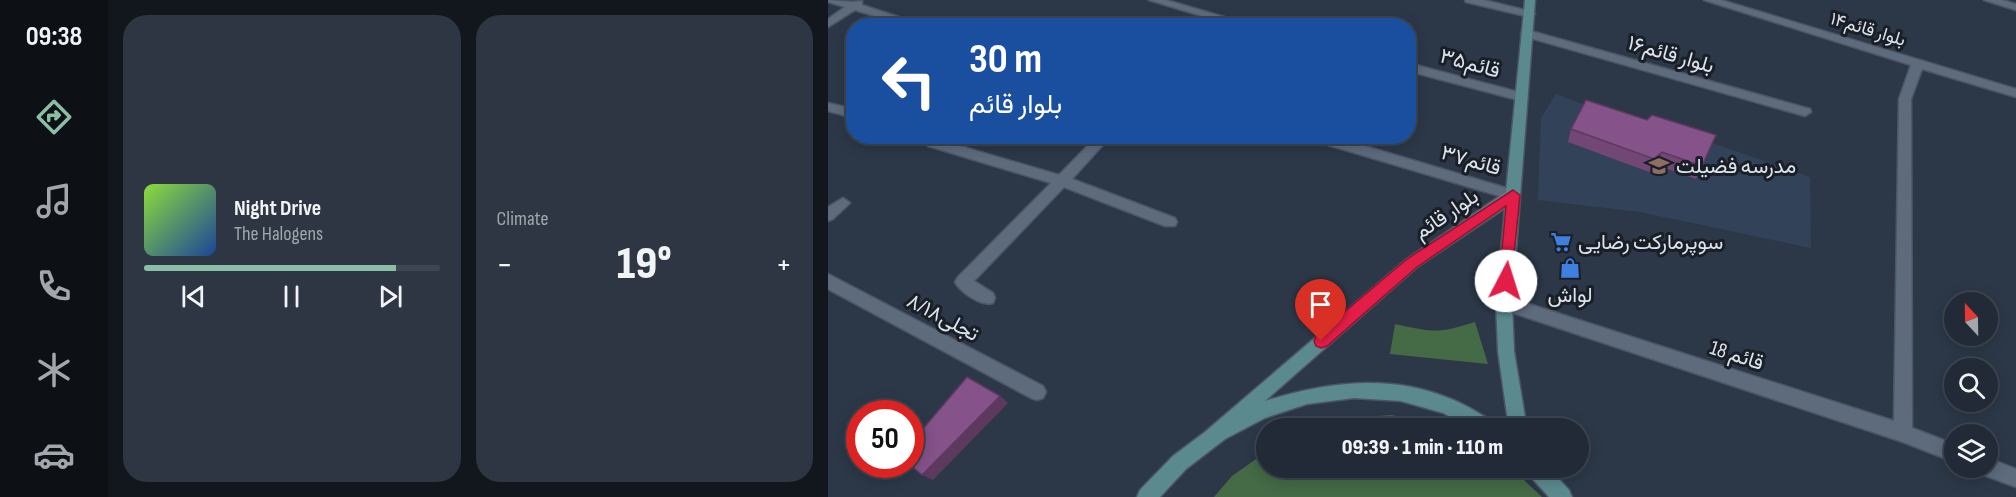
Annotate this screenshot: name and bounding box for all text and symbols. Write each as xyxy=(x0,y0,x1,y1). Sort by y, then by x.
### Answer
street label: بلوار قائم۱۴ xyxy=(1827,8,1908,52)
text: 09:38 xyxy=(26,21,82,53)
street label: بلوار قائم۱۶ xyxy=(1624,30,1717,80)
text: 30 m xyxy=(969,34,1042,85)
icon: left xyxy=(870,42,948,120)
street label: قائم۳۵ xyxy=(1437,44,1503,84)
text: بلوار قائم xyxy=(969,89,1062,121)
icon: directions xyxy=(33,96,75,138)
street label: قائم۳۷ xyxy=(1438,140,1504,182)
school or university icon: مدرسه فضیلت xyxy=(1647,154,1671,178)
place label: مدرسه فضیلت xyxy=(1676,154,1796,179)
icon: music xyxy=(33,180,75,222)
street label: بلوار قائم xyxy=(1409,184,1484,246)
text: Night Drive xyxy=(234,195,321,222)
text: Climate xyxy=(497,207,549,231)
text: The Halogens xyxy=(234,222,323,246)
supermarket icon: سوپرمارکت رضایی xyxy=(1549,230,1573,254)
place label: سوپرمارکت رضایی xyxy=(1578,230,1723,256)
text: 19° xyxy=(617,237,672,292)
text: − xyxy=(497,245,513,285)
text: + xyxy=(776,245,792,285)
position arrow xyxy=(1474,249,1538,313)
shop icon: لواش xyxy=(1558,256,1582,280)
icon: phone xyxy=(33,265,75,307)
pin xyxy=(1295,279,1346,341)
icon: previous xyxy=(177,280,210,313)
icon: pause xyxy=(275,280,308,313)
icon: next xyxy=(374,280,407,313)
place label: لواش xyxy=(1547,283,1593,308)
street label: تجلی۸/۱۸ xyxy=(902,288,983,347)
icon: arrive xyxy=(1304,288,1337,321)
north arrow xyxy=(1944,292,1998,346)
map controls xyxy=(1944,292,1998,478)
street label: 18 قائم xyxy=(1707,335,1767,377)
icon: climate xyxy=(33,349,75,391)
button: search xyxy=(1944,358,1998,412)
speed limit sign: 50 xyxy=(846,400,924,478)
button: layers xyxy=(1944,424,1998,478)
icon: car xyxy=(33,434,75,476)
text: 09:39 · 1 min · 110 m xyxy=(1342,434,1503,461)

